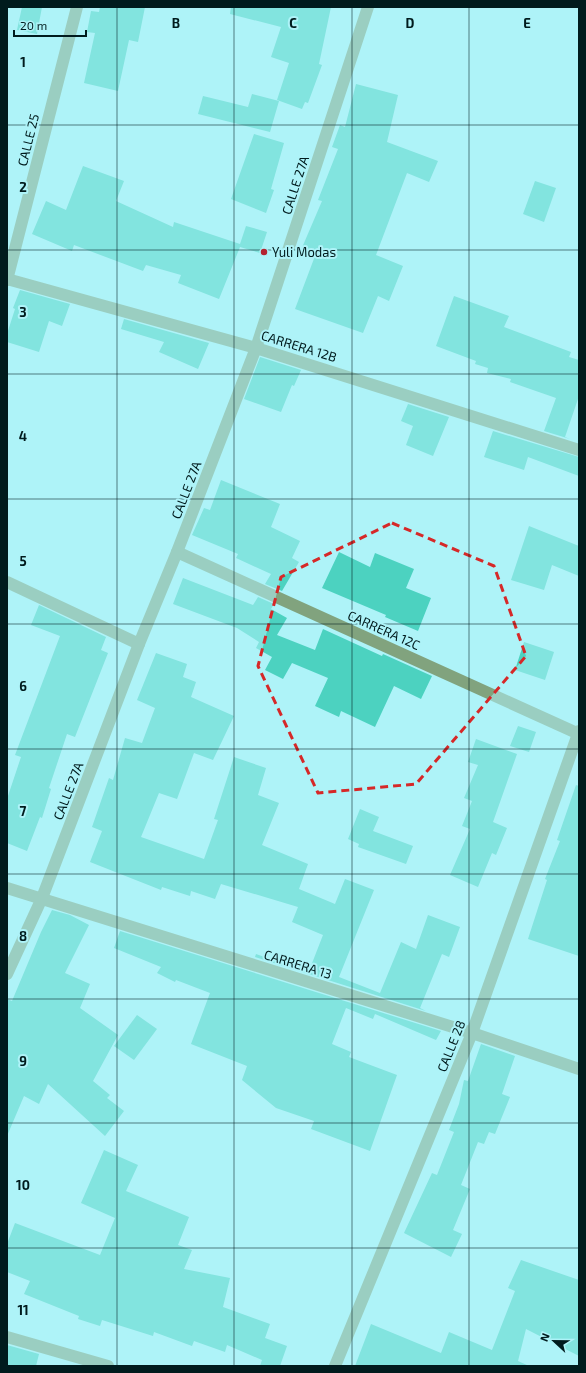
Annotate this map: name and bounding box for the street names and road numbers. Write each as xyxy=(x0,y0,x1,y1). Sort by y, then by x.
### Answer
street label: CALLE 25 xyxy=(14,112,42,168)
street label: CALLE 27A xyxy=(278,154,312,216)
street label: CARRERA 12B xyxy=(259,327,339,365)
street label: CALLE 27A xyxy=(168,459,204,521)
street label: CARRERA 12C xyxy=(345,607,423,653)
street label: CALLE 27A xyxy=(50,760,86,822)
street label: CARRERA 13 xyxy=(262,946,334,982)
street label: CALLE 28 xyxy=(433,1018,469,1074)

